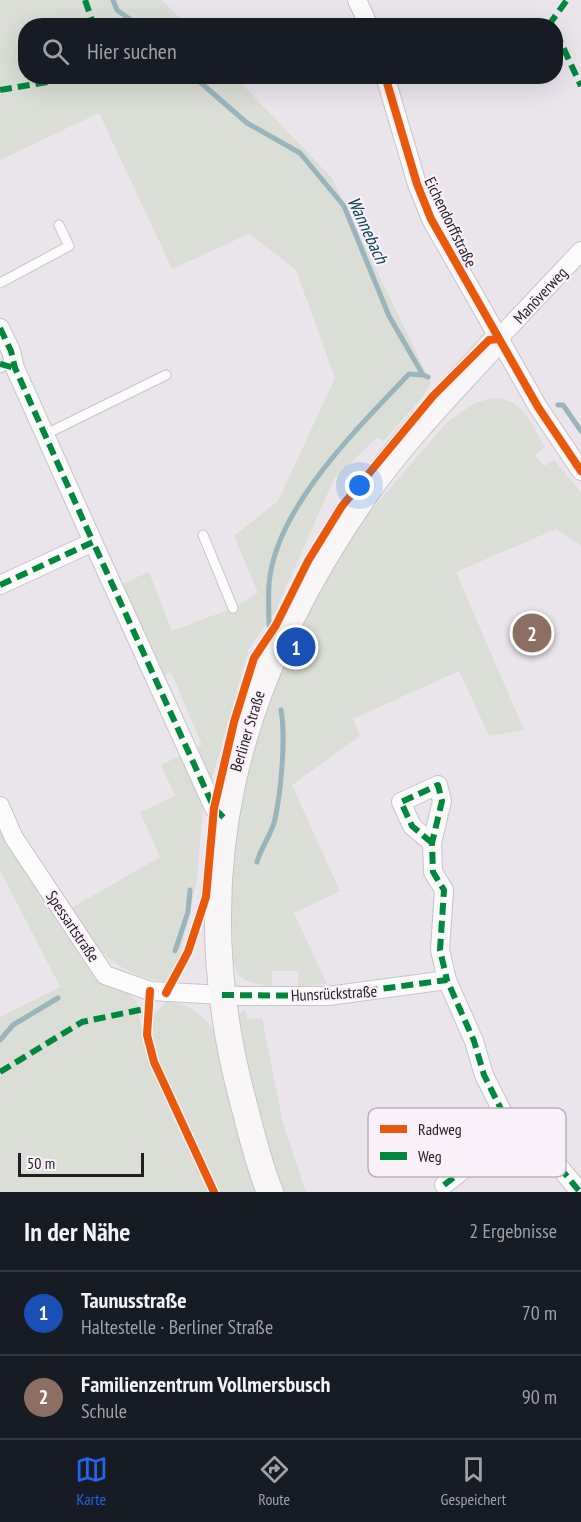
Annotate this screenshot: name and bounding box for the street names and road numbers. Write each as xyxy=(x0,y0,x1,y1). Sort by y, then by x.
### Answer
street label: Eichendorffstraße xyxy=(420,173,482,271)
street label: Manöverweg xyxy=(509,262,571,328)
street label: Berliner Straße xyxy=(225,688,269,774)
street label: Spessartstraße xyxy=(42,886,104,966)
street label: Hunsrückstraße xyxy=(290,981,378,1005)

